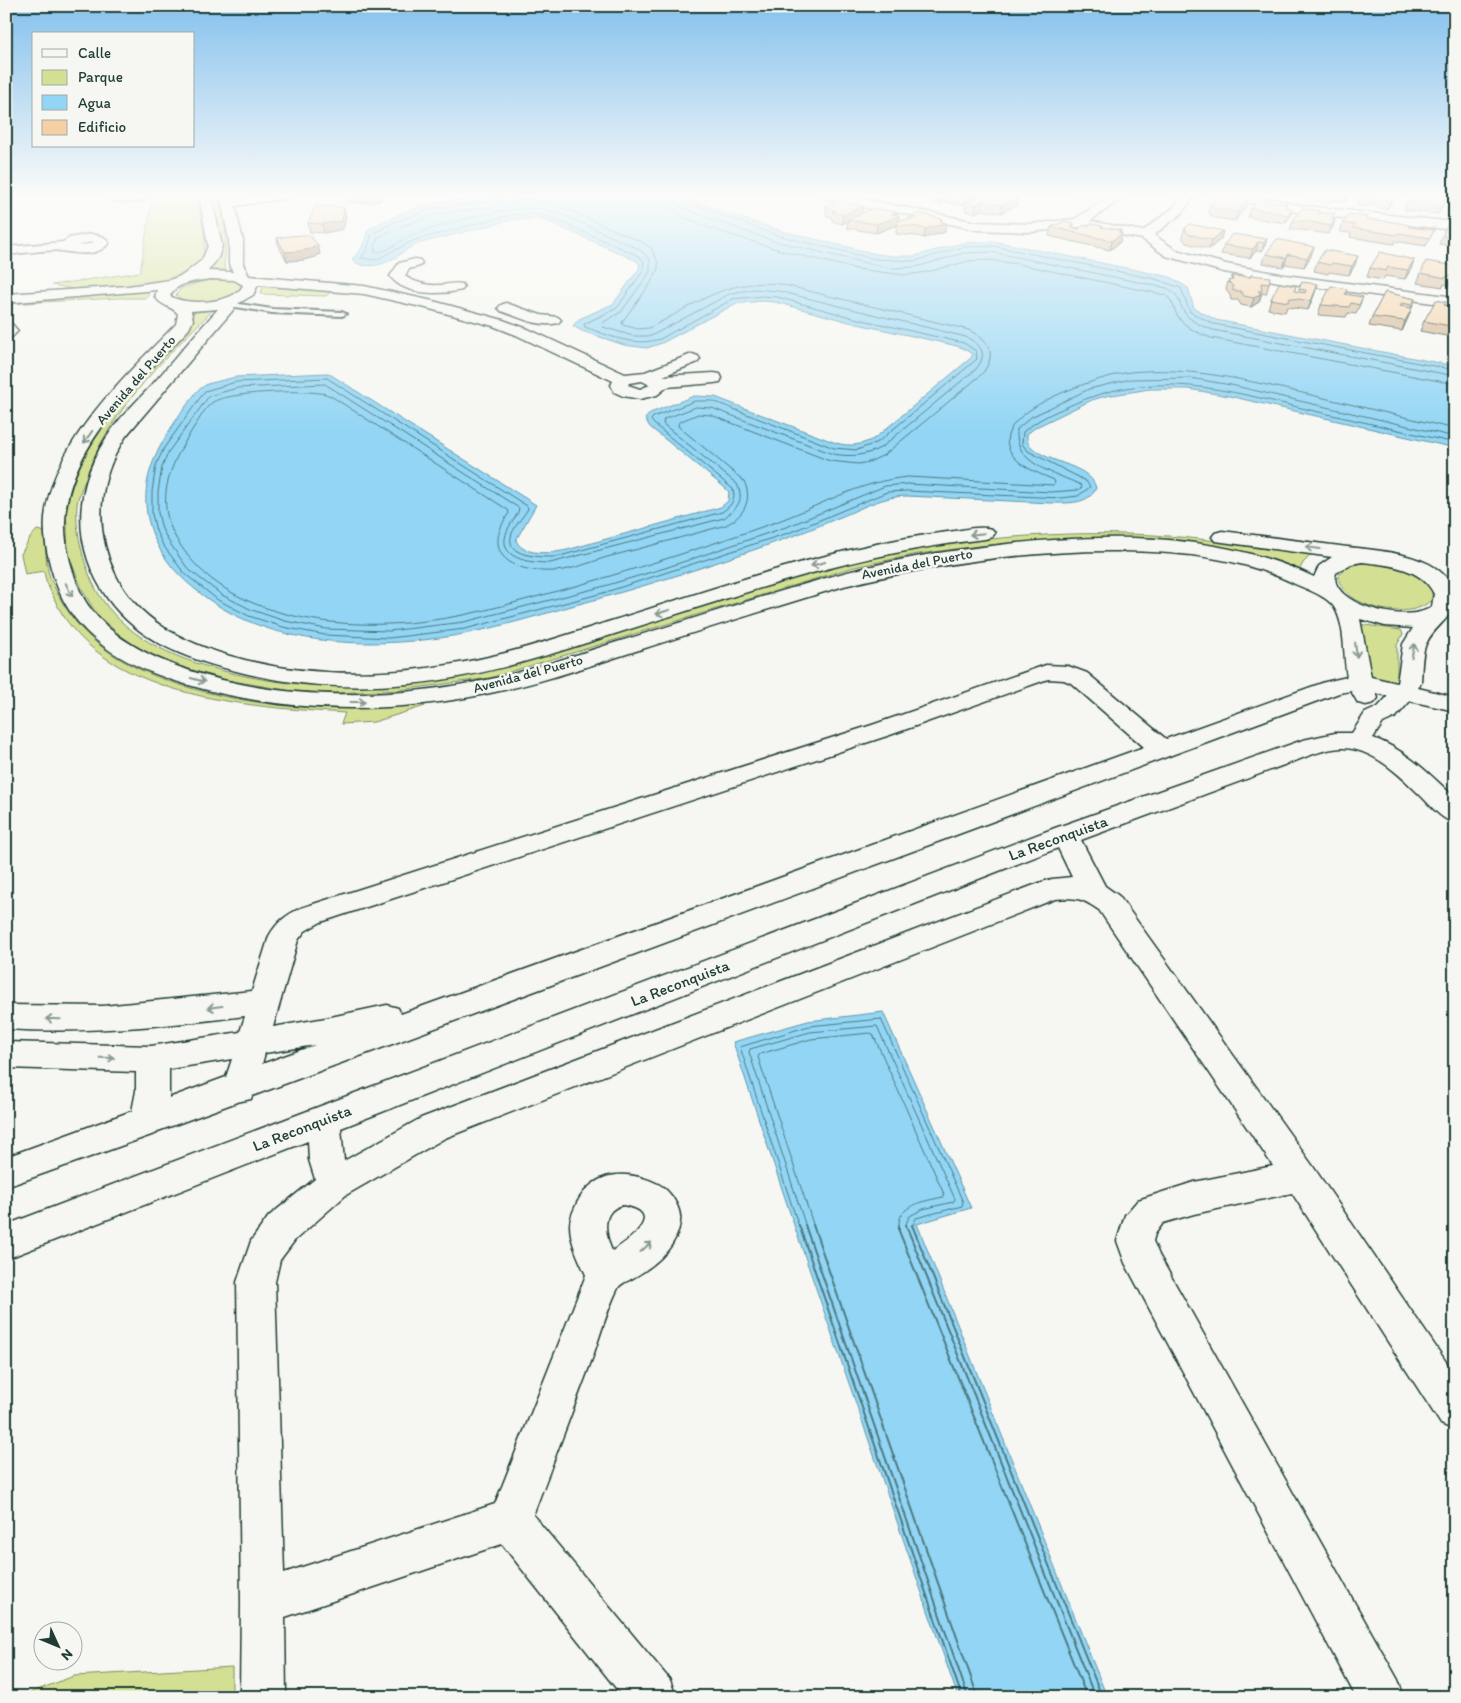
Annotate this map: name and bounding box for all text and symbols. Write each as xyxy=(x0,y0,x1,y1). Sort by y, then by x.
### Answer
legend xyxy=(32,32,195,148)
text: Calle xyxy=(78,44,111,62)
text: Parque xyxy=(78,68,123,86)
text: Agua xyxy=(78,94,112,112)
text: Edificio xyxy=(78,118,126,136)
street label: Avenida del Puerto xyxy=(93,332,179,428)
one-way arrow xyxy=(83,430,93,444)
one-way arrow xyxy=(970,529,986,539)
one-way arrow xyxy=(1306,543,1322,553)
street label: Avenida del Puerto xyxy=(860,545,974,583)
one-way arrow xyxy=(810,560,826,570)
one-way arrow xyxy=(65,582,75,597)
one-way arrow xyxy=(655,607,671,617)
one-way arrow xyxy=(1351,641,1361,657)
one-way arrow xyxy=(1409,643,1418,659)
street label: Avenida del Puerto xyxy=(471,651,585,697)
one-way arrow xyxy=(189,676,205,686)
one-way arrow xyxy=(350,697,366,707)
street label: La Reconquista xyxy=(1006,811,1111,865)
street label: La Reconquista xyxy=(628,955,733,1011)
one-way arrow xyxy=(208,1002,224,1012)
one-way arrow xyxy=(46,1015,62,1024)
one-way arrow xyxy=(99,1053,115,1063)
street label: La Reconquista xyxy=(250,1100,355,1156)
one-way arrow xyxy=(639,1241,652,1253)
north arrow xyxy=(32,1620,82,1670)
text: N xyxy=(58,1645,76,1664)

